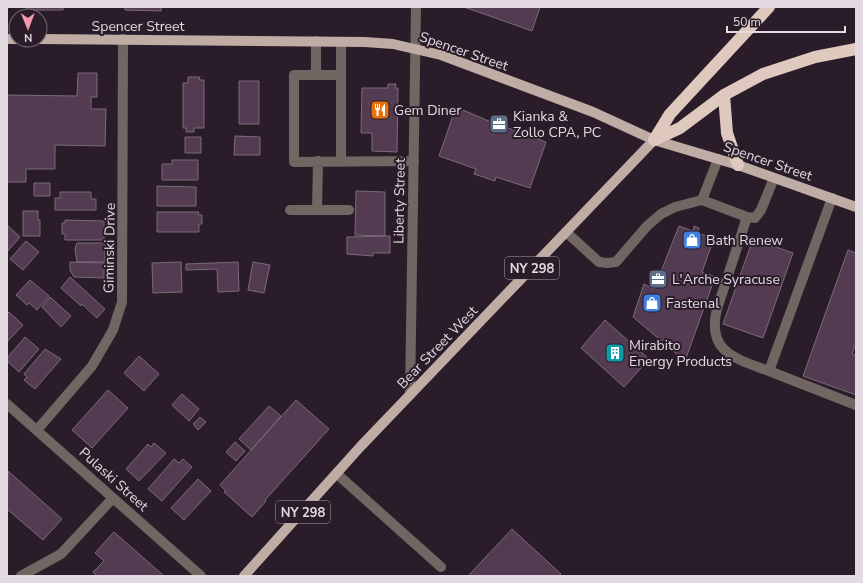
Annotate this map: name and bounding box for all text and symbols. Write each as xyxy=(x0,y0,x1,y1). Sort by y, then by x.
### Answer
north arrow xyxy=(8,8,48,48)
scale bar xyxy=(727,8,845,34)
text: 50 m xyxy=(733,14,761,30)
street label: Spencer Street xyxy=(92,17,184,36)
street label: Spencer Street xyxy=(417,27,511,76)
text: N xyxy=(24,30,32,45)
restaurant icon: Gem Diner xyxy=(369,99,391,121)
place label: Gem Diner xyxy=(394,101,461,120)
place label: Kianka & Zollo CPA, PC xyxy=(513,107,601,142)
office icon: Kianka & Zollo CPA, PC xyxy=(488,113,510,135)
street label: Spencer Street xyxy=(721,137,815,186)
street label: Liberty Street xyxy=(389,158,410,244)
street label: Giminski Drive xyxy=(99,203,120,293)
shop icon: Bath Renew xyxy=(681,229,703,251)
place label: Bath Renew xyxy=(706,231,783,250)
road number: NY 298 xyxy=(505,257,559,279)
office icon: L'Arche Syracuse xyxy=(647,268,669,290)
place label: L'Arche Syracuse xyxy=(672,270,780,289)
shop icon: Fastenal xyxy=(641,292,663,314)
place label: Fastenal xyxy=(666,294,720,313)
street label: Bear Street West xyxy=(393,302,482,393)
place label: Mirabito Energy Products xyxy=(629,336,732,371)
building icon: Mirabito Energy Products xyxy=(604,342,626,364)
street label: Pulaski Street xyxy=(75,443,152,516)
road number: NY 298 xyxy=(276,501,330,523)

